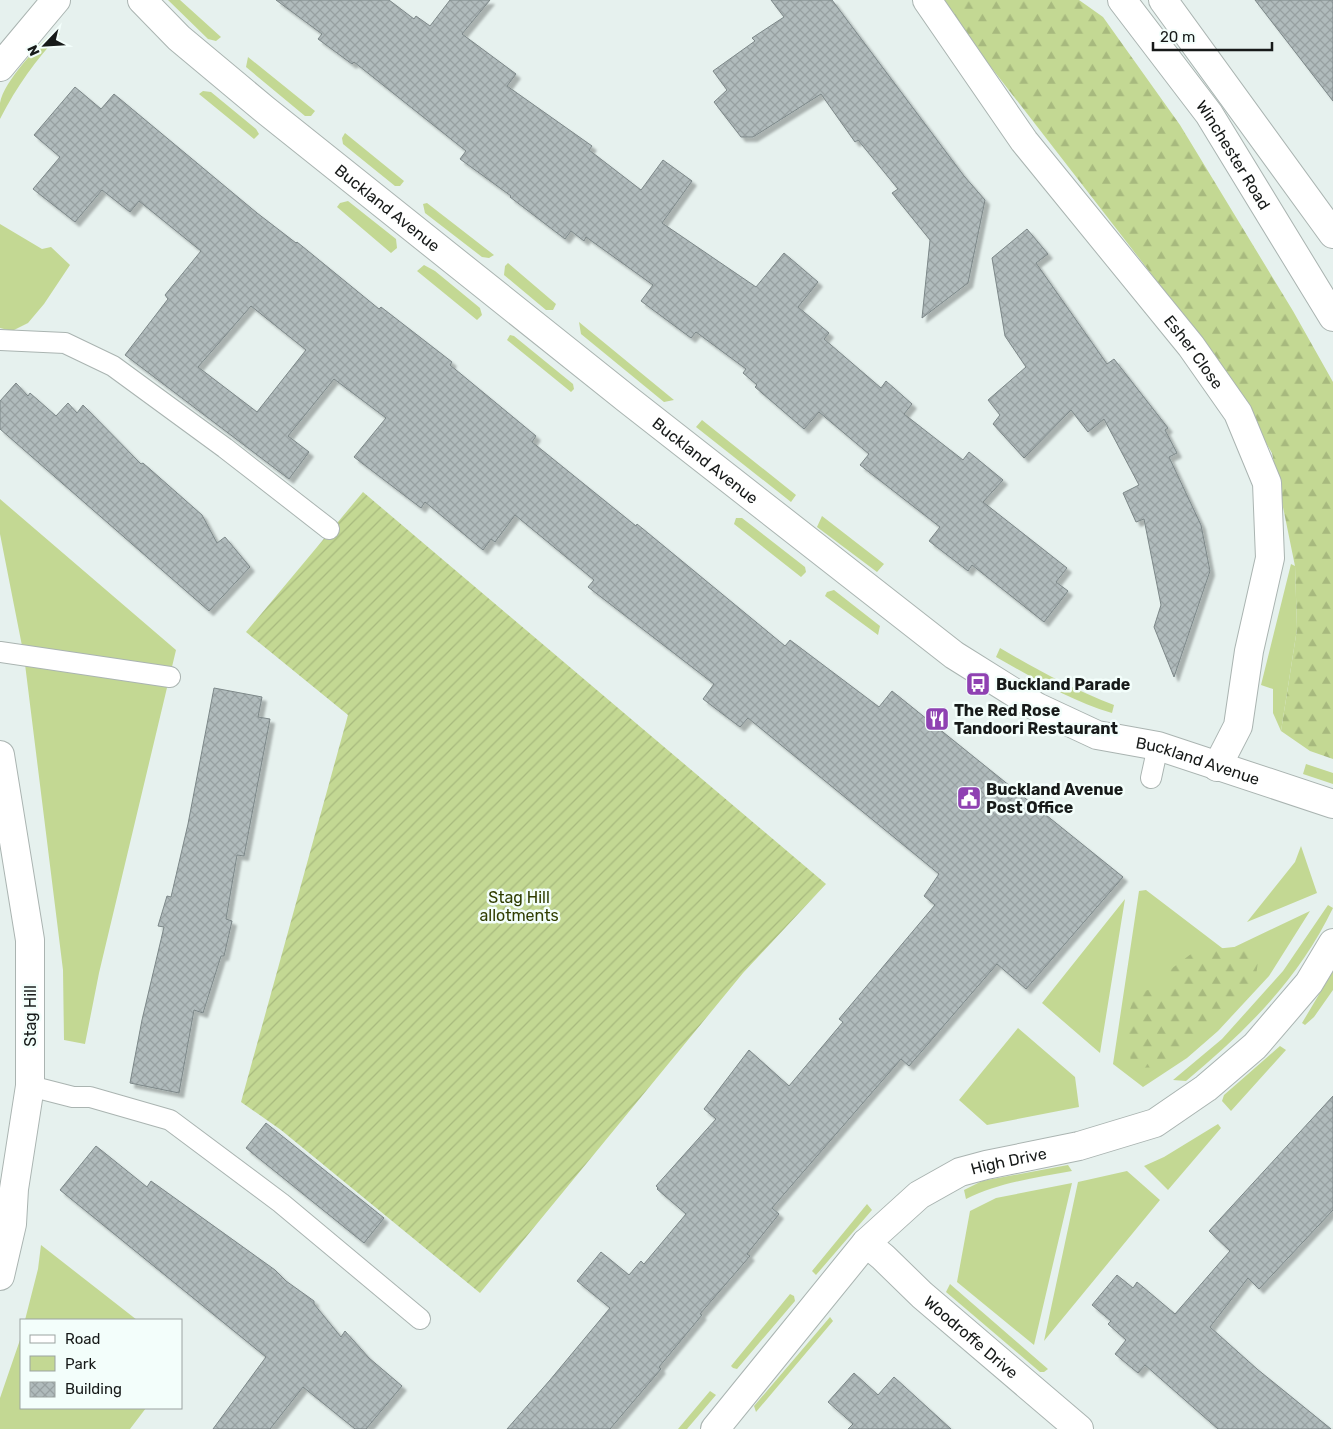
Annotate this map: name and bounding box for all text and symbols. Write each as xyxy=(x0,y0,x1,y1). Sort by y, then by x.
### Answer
north arrow xyxy=(20,20,70,70)
scale bar xyxy=(1153,20,1272,52)
text: 20 m xyxy=(1160,28,1195,46)
text: N xyxy=(24,42,44,58)
street label: Winchester Road xyxy=(1192,96,1274,213)
street label: Buckland Avenue xyxy=(331,160,444,255)
street label: Esher Close xyxy=(1160,311,1228,392)
street label: Buckland Avenue xyxy=(649,413,762,508)
bus stop icon: Buckland Parade xyxy=(965,671,991,697)
place label: Buckland Parade xyxy=(996,675,1130,694)
place label: The Red Rose Tandoori Restaurant xyxy=(954,701,1118,738)
restaurant icon: The Red Rose Tandoori Restaurant xyxy=(924,706,950,732)
street label: Buckland Avenue xyxy=(1134,733,1262,789)
place label: Buckland Avenue Post Office xyxy=(986,780,1123,817)
public building icon: Buckland Avenue Post Office xyxy=(956,785,982,811)
park label: Stag Hill allotments xyxy=(479,888,559,925)
street label: Stag Hill xyxy=(21,985,40,1047)
street label: High Drive xyxy=(969,1143,1048,1178)
street label: Woodroffe Drive xyxy=(920,1291,1022,1382)
legend xyxy=(20,1319,182,1409)
text: Road xyxy=(65,1330,101,1348)
text: Park xyxy=(65,1355,96,1373)
text: Building xyxy=(65,1380,122,1398)

